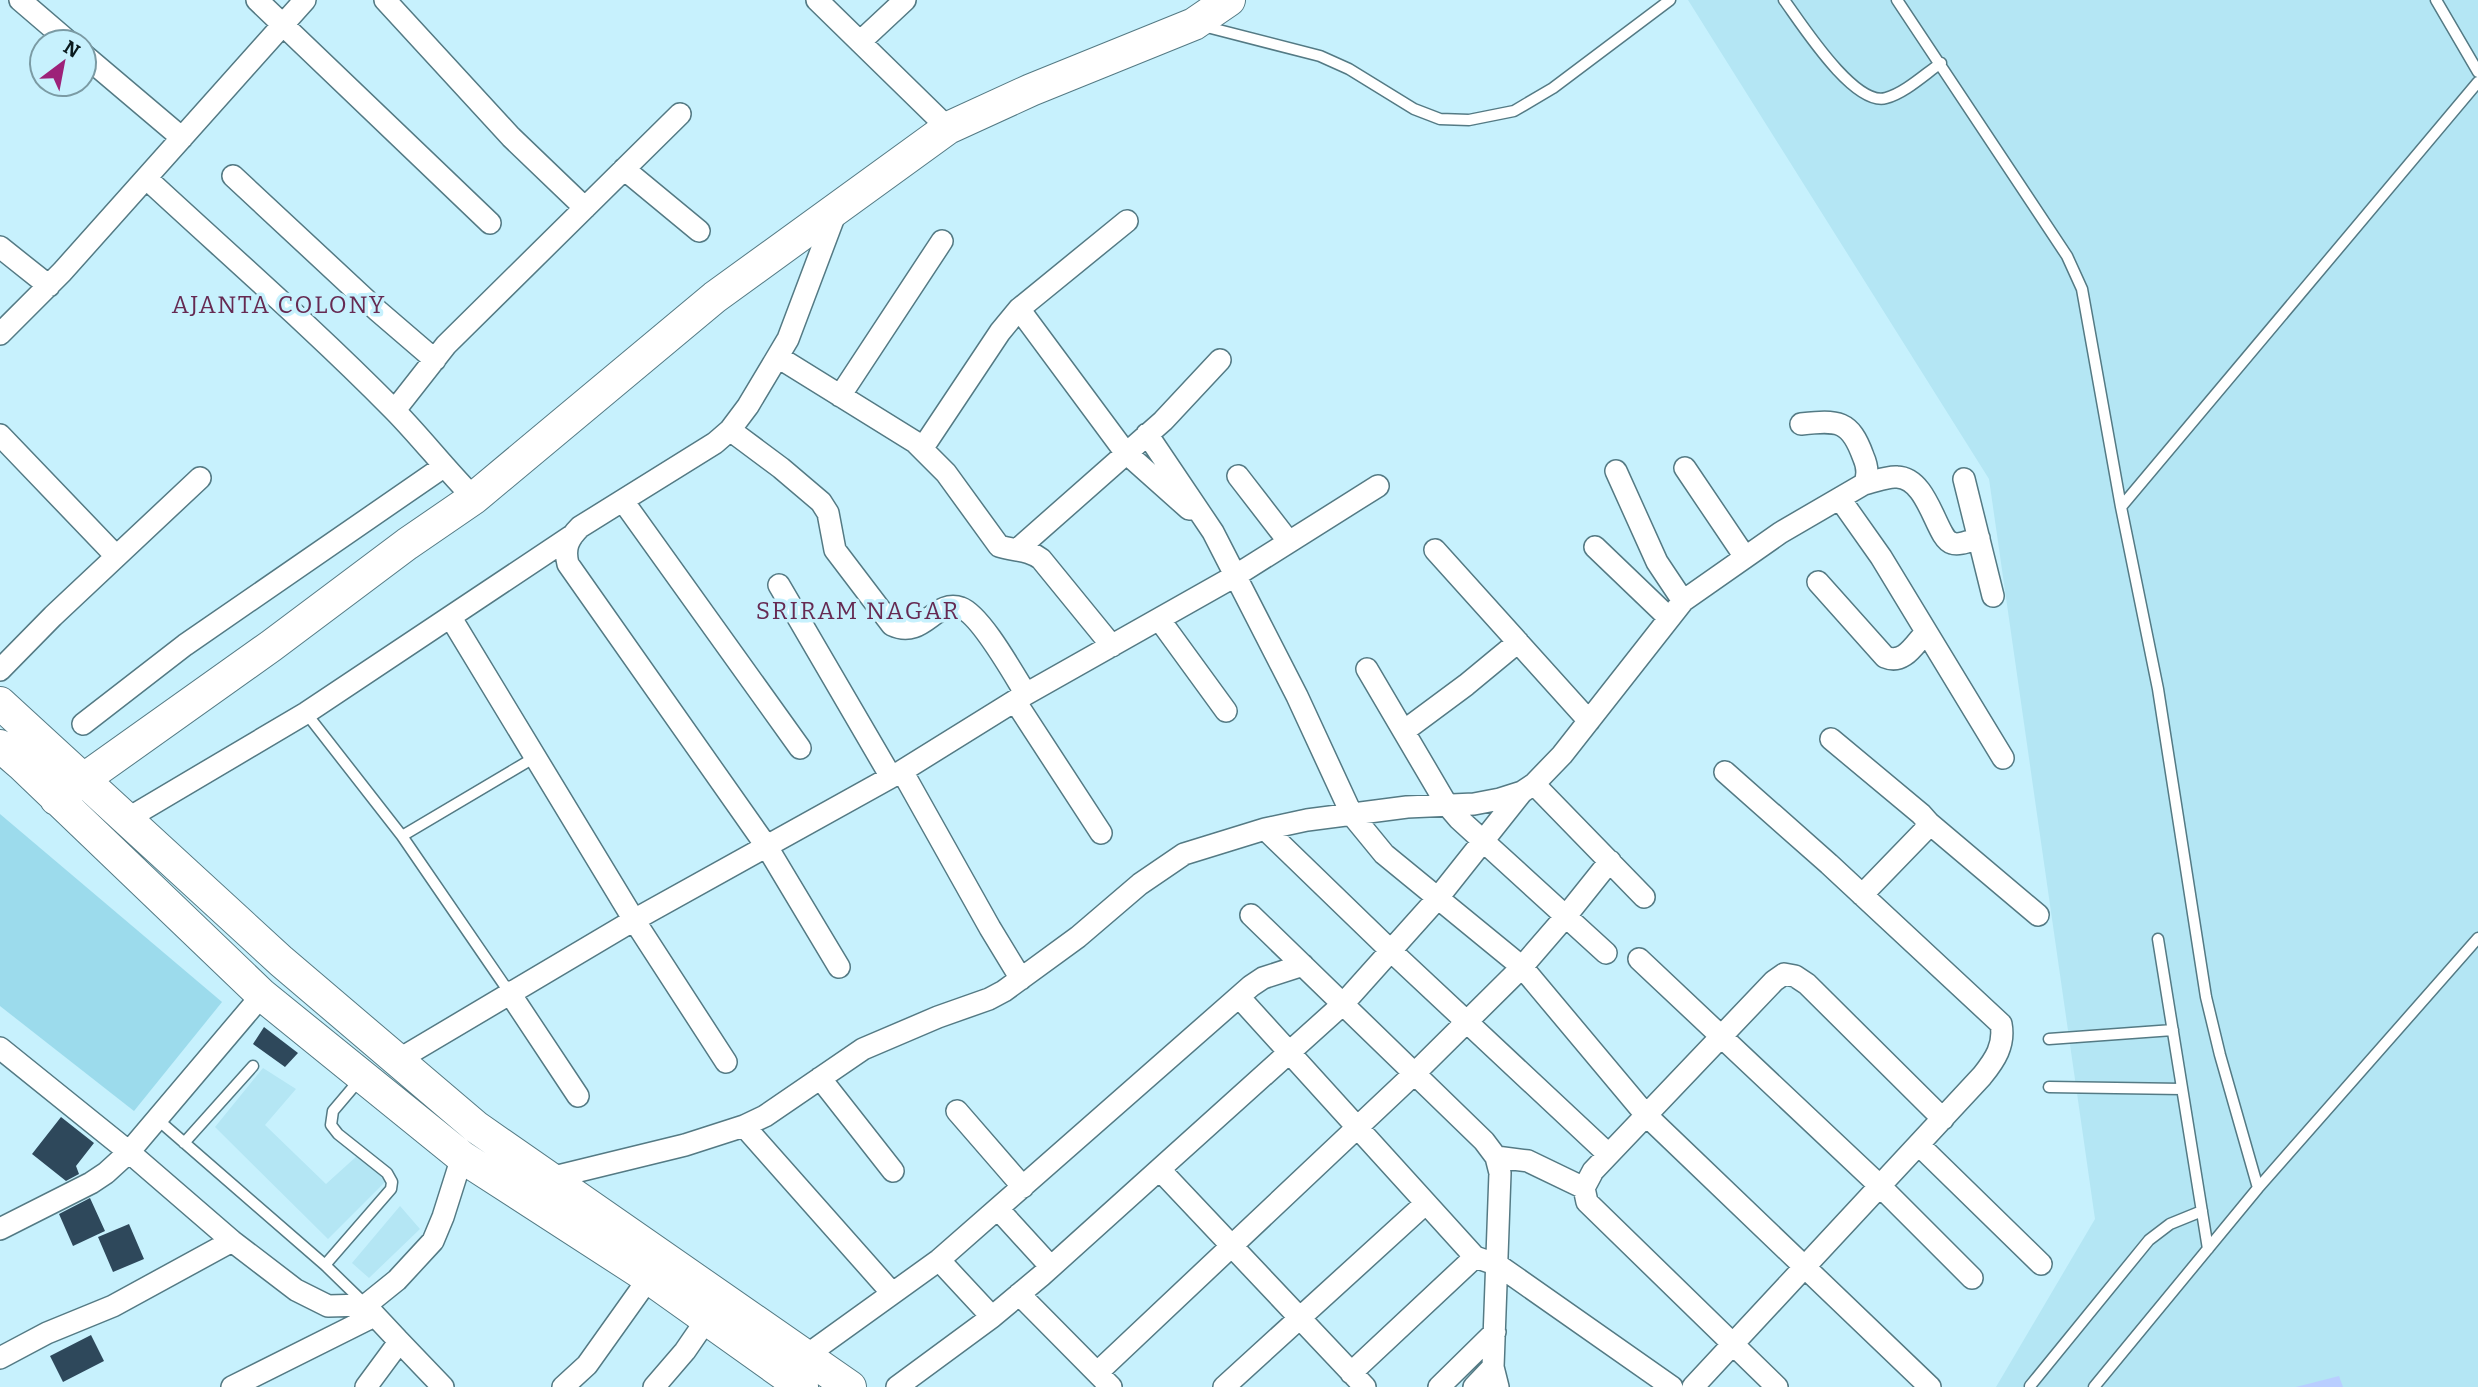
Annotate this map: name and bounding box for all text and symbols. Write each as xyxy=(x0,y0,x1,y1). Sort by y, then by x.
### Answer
north arrow xyxy=(28,28,98,98)
text: N xyxy=(59,35,84,63)
district label: AJANTA COLONY xyxy=(172,291,386,319)
district label: SRIRAM NAGAR xyxy=(756,597,960,625)

